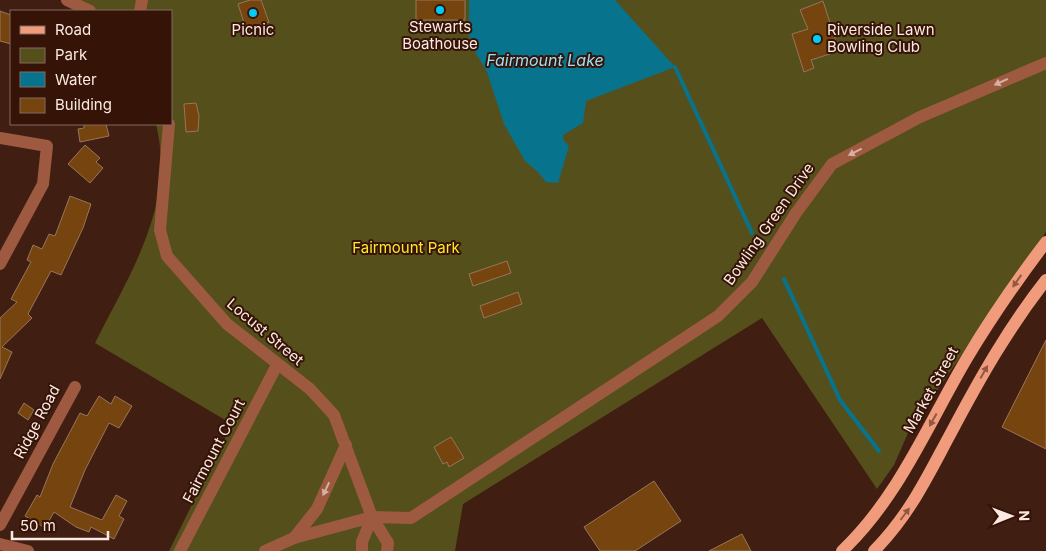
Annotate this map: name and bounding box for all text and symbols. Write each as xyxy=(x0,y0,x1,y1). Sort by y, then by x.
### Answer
marker: Stewarts Boathouse xyxy=(434,4,446,16)
marker: Picnic xyxy=(247,7,259,19)
legend xyxy=(10,10,172,125)
place label: Stewarts Boathouse xyxy=(402,17,478,53)
text: Road xyxy=(55,20,91,39)
place label: Picnic xyxy=(232,20,274,39)
place label: Riverside Lawn Bowling Club xyxy=(827,20,935,56)
marker: Riverside Lawn Bowling Club xyxy=(811,33,823,45)
text: Park xyxy=(55,45,88,64)
water label: Fairmount Lake xyxy=(486,50,604,70)
text: Water xyxy=(55,70,97,89)
one-way arrow xyxy=(994,79,1008,87)
text: Building xyxy=(55,95,112,114)
one-way arrow xyxy=(848,148,862,156)
street label: Bowling Green Drive xyxy=(719,159,818,288)
park label: Fairmount Park xyxy=(352,238,461,257)
one-way arrow xyxy=(1012,274,1022,288)
street label: Locust Street xyxy=(223,294,308,369)
street label: Market Street xyxy=(899,343,962,436)
one-way arrow xyxy=(980,365,988,379)
street label: Ridge Road xyxy=(9,382,64,462)
street label: Fairmount Court xyxy=(178,395,249,506)
one-way arrow xyxy=(929,413,937,427)
one-way arrow xyxy=(321,482,329,496)
north arrow xyxy=(986,491,1036,541)
one-way arrow xyxy=(900,507,910,521)
scale bar xyxy=(12,508,109,540)
text: N xyxy=(1016,510,1033,521)
text: 50 m xyxy=(20,516,56,535)

